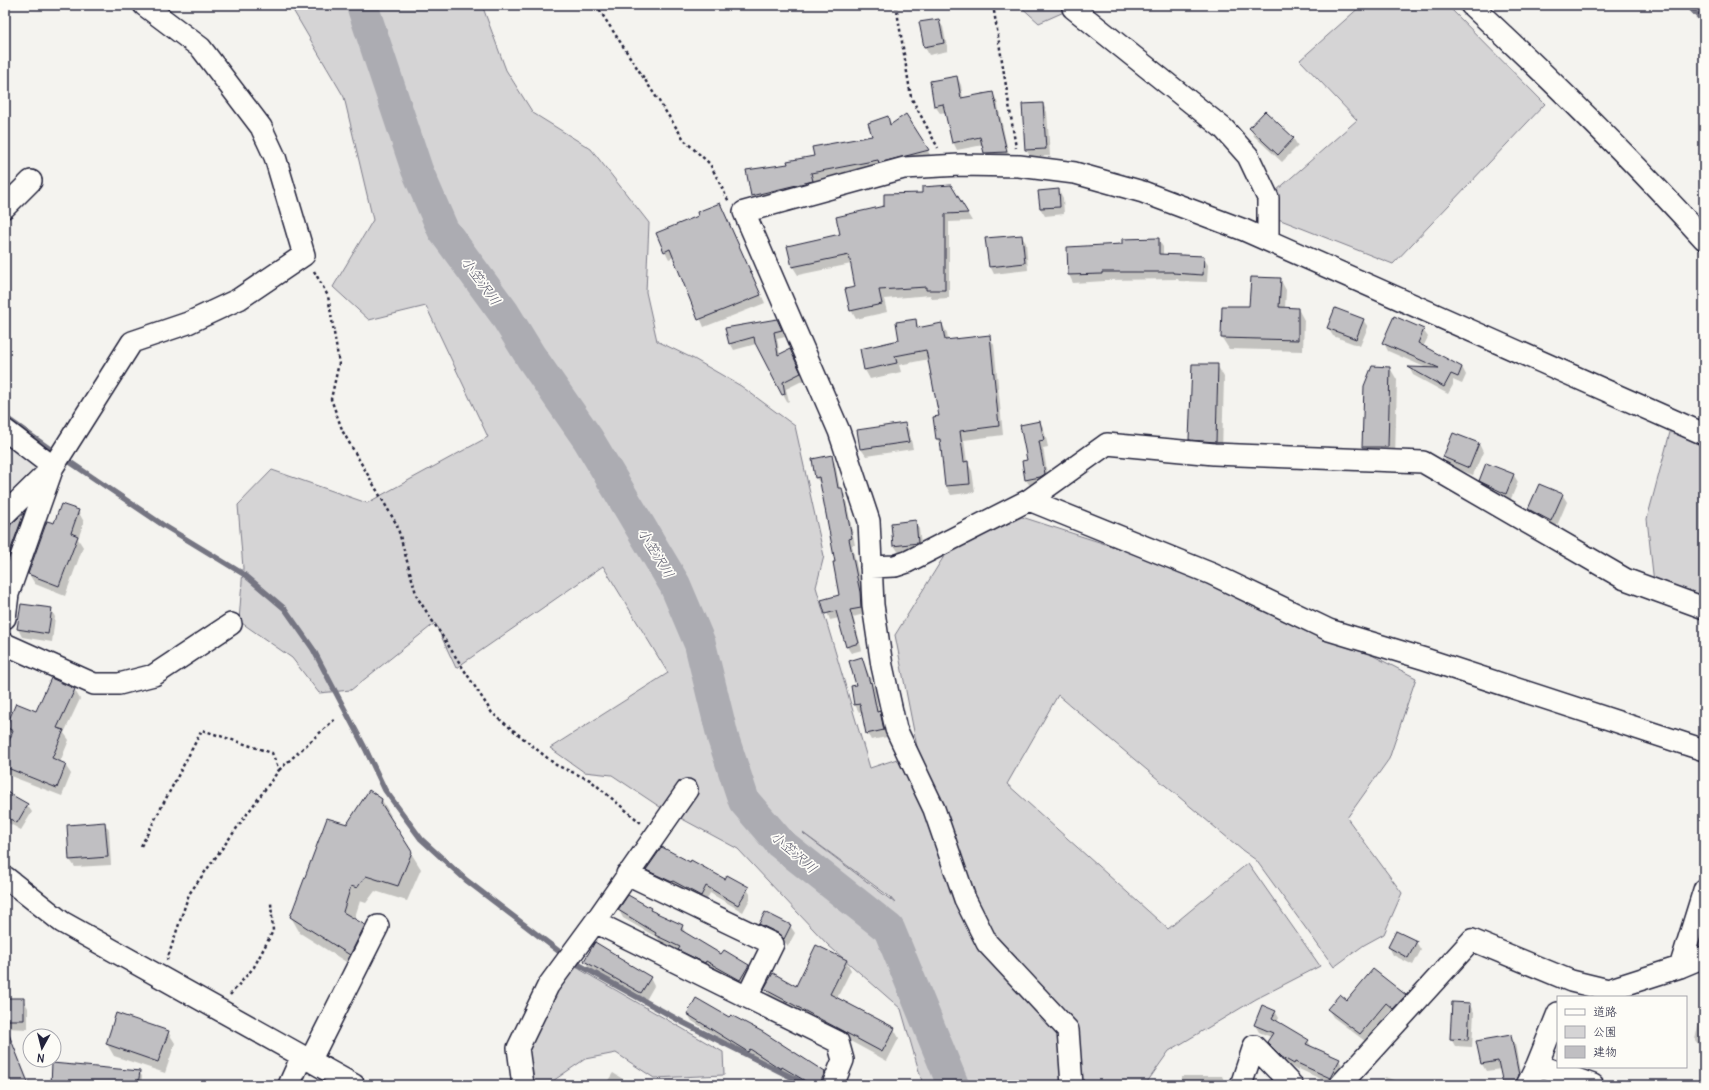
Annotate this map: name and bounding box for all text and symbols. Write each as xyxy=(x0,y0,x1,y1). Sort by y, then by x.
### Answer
water label: 小笠沢川 xyxy=(457,253,505,309)
water label: 小笠沢川 xyxy=(634,524,678,582)
water label: 小笠沢川 xyxy=(767,827,821,877)
legend xyxy=(1557,996,1687,1068)
text: 道路 xyxy=(1593,1004,1617,1019)
text: 公園 xyxy=(1593,1024,1617,1039)
north arrow xyxy=(22,1028,62,1068)
text: 建物 xyxy=(1593,1044,1617,1059)
text: N xyxy=(36,1051,45,1065)

